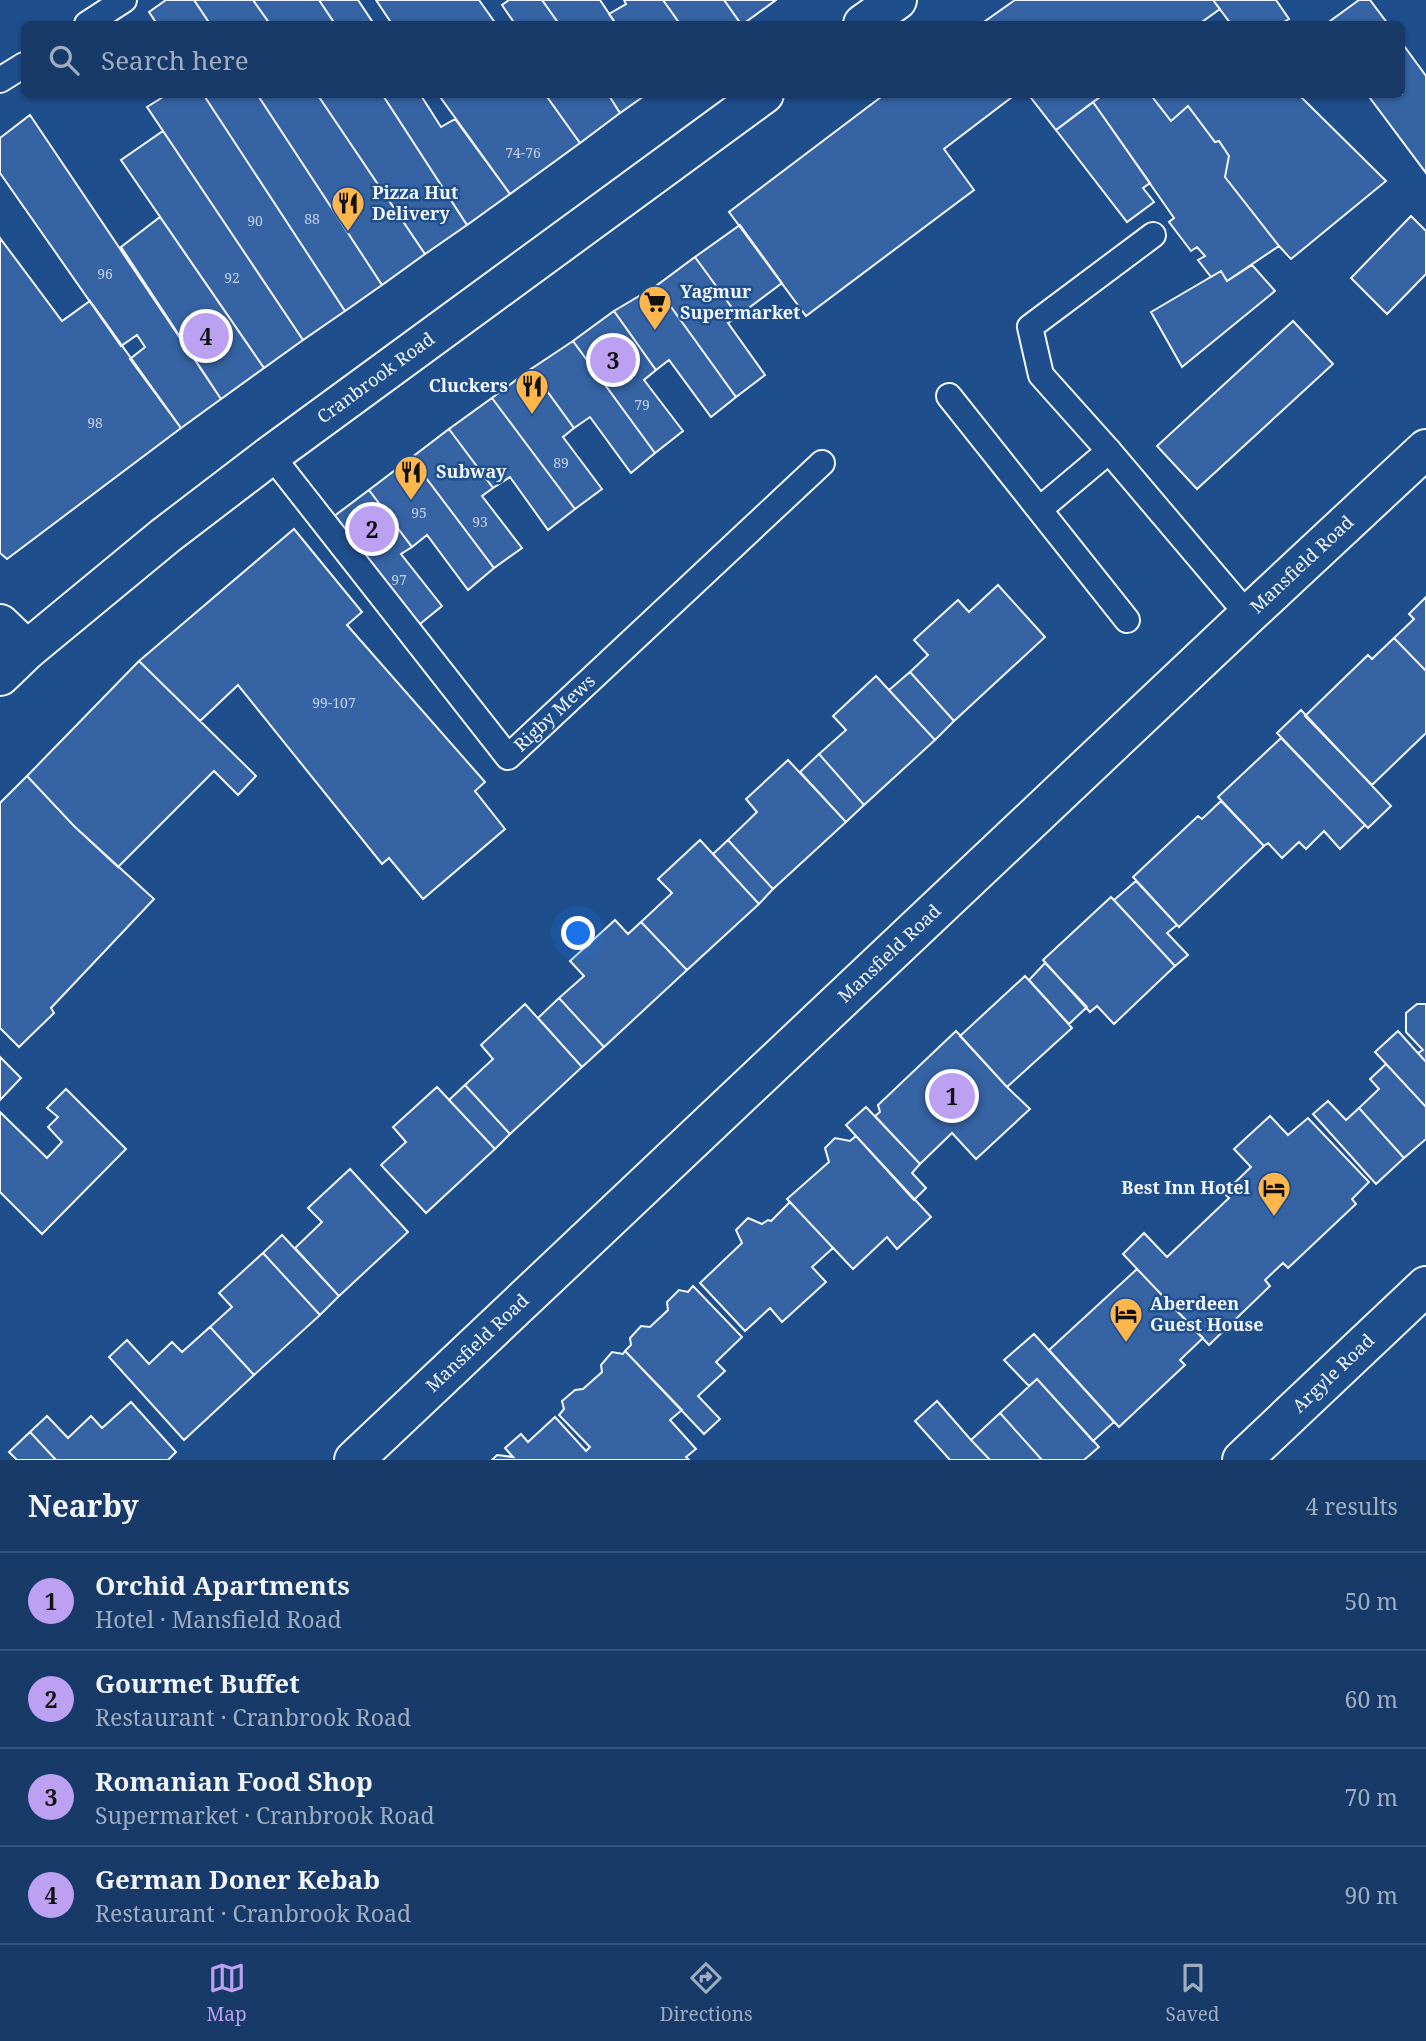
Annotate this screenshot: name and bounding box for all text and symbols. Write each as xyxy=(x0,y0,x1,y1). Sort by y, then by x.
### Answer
search box xyxy=(21,21,1405,98)
icon: search xyxy=(45,41,83,79)
text: Search here xyxy=(101,42,249,78)
house number: 74-76 xyxy=(505,143,541,162)
place label: Pizza Hut Delivery xyxy=(372,180,458,225)
restaurant icon: Pizza Hut Delivery xyxy=(329,184,367,233)
house number: 88 xyxy=(304,209,320,228)
house number: 90 xyxy=(247,211,263,230)
house number: 96 xyxy=(97,264,113,283)
house number: 92 xyxy=(224,268,240,287)
place label: Yagmur Supermarket xyxy=(680,279,800,324)
supermarket icon: Yagmur Supermarket xyxy=(636,283,674,332)
pin: 4 xyxy=(183,310,229,362)
street label: Cranbrook Road xyxy=(312,326,439,428)
pin: 3 xyxy=(590,334,636,386)
restaurant icon: Cluckers xyxy=(513,367,551,416)
place label: Cluckers xyxy=(429,373,508,397)
house number: 79 xyxy=(634,395,650,414)
house number: 98 xyxy=(87,413,103,432)
restaurant icon: Subway xyxy=(392,453,430,502)
house number: 89 xyxy=(553,453,569,472)
place label: Subway xyxy=(436,459,507,483)
pin: 2 xyxy=(349,503,395,555)
house number: 95 xyxy=(411,503,427,522)
street label: Mansfield Road xyxy=(1244,510,1358,618)
house number: 93 xyxy=(472,512,488,531)
house number: 97 xyxy=(391,570,407,589)
street label: Rigby Mews xyxy=(508,668,600,756)
house number: 99-107 xyxy=(312,693,356,712)
street label: Mansfield Road xyxy=(832,899,946,1007)
your location xyxy=(561,916,595,950)
pin: 1 xyxy=(929,1070,975,1122)
hotel icon: Best Inn Hotel xyxy=(1255,1169,1293,1218)
place label: Best Inn Hotel xyxy=(1121,1175,1251,1199)
street label: Mansfield Road xyxy=(420,1288,533,1397)
place label: Aberdeen Guest House xyxy=(1150,1291,1264,1336)
hotel icon: Aberdeen Guest House xyxy=(1107,1295,1145,1344)
street label: Argyle Road xyxy=(1287,1328,1379,1417)
text: Nearby xyxy=(28,1485,139,1526)
text: 4 results xyxy=(1305,1490,1398,1522)
text: Orchid Apartments xyxy=(95,1567,350,1603)
text: 1 xyxy=(45,1585,58,1617)
text: 50 m xyxy=(1345,1585,1398,1617)
text: Hotel · Mansfield Road xyxy=(95,1603,342,1635)
text: Gourmet Buffet xyxy=(95,1665,300,1701)
text: 2 xyxy=(45,1683,58,1715)
text: 60 m xyxy=(1345,1683,1398,1715)
text: Restaurant · Cranbrook Road xyxy=(95,1701,411,1733)
text: Romanian Food Shop xyxy=(95,1763,373,1799)
text: 3 xyxy=(45,1781,58,1813)
text: 70 m xyxy=(1345,1781,1398,1813)
text: Supermarket · Cranbrook Road xyxy=(95,1799,435,1831)
text: German Doner Kebab xyxy=(95,1861,380,1897)
text: 4 xyxy=(45,1879,58,1911)
text: 90 m xyxy=(1345,1879,1398,1911)
text: Restaurant · Cranbrook Road xyxy=(95,1897,411,1929)
tab: Map xyxy=(207,1959,247,2027)
tab: Directions xyxy=(660,1959,753,2027)
tab: Saved xyxy=(1166,1959,1219,2027)

